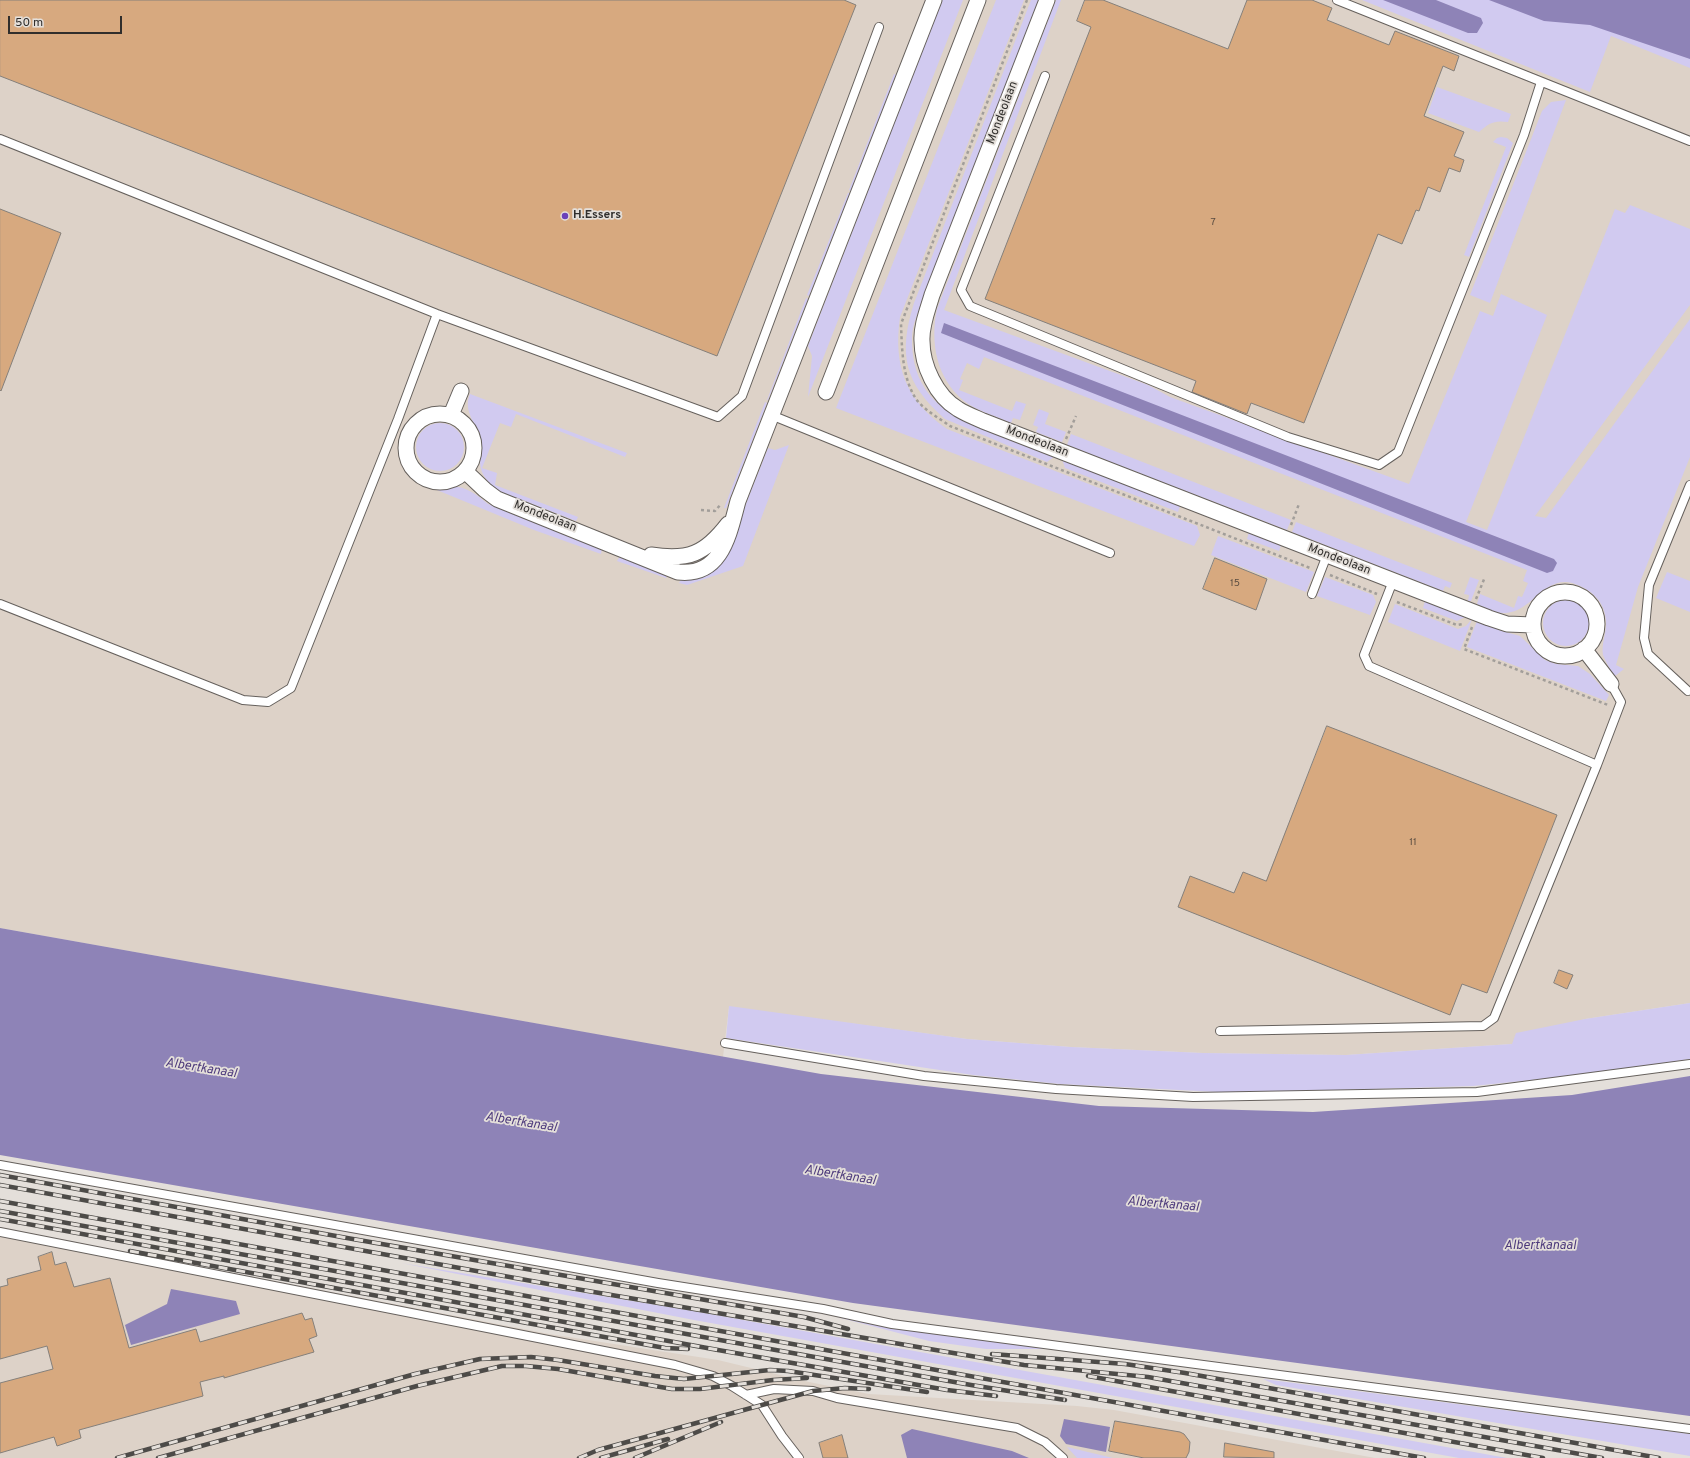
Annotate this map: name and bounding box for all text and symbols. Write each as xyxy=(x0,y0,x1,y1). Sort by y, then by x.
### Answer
scale bar xyxy=(10,8,124,34)
text: 50 m xyxy=(15,15,43,31)
street label: Mondeolaan xyxy=(984,80,1022,146)
place label: H.Essers xyxy=(573,209,621,223)
marker: H.Essers xyxy=(560,211,570,221)
house number: 7 xyxy=(1210,217,1216,229)
street label: Mondeolaan xyxy=(1004,423,1070,461)
street label: Mondeolaan xyxy=(512,498,578,536)
street label: Mondeolaan xyxy=(1306,541,1372,579)
house number: 15 xyxy=(1230,578,1240,590)
house number: 11 xyxy=(1409,837,1417,849)
water label: Albertkanaal xyxy=(164,1056,238,1082)
water label: Albertkanaal xyxy=(484,1110,558,1136)
water label: Albertkanaal xyxy=(803,1163,877,1189)
water label: Albertkanaal xyxy=(1126,1194,1200,1216)
water label: Albertkanaal xyxy=(1504,1238,1576,1254)

